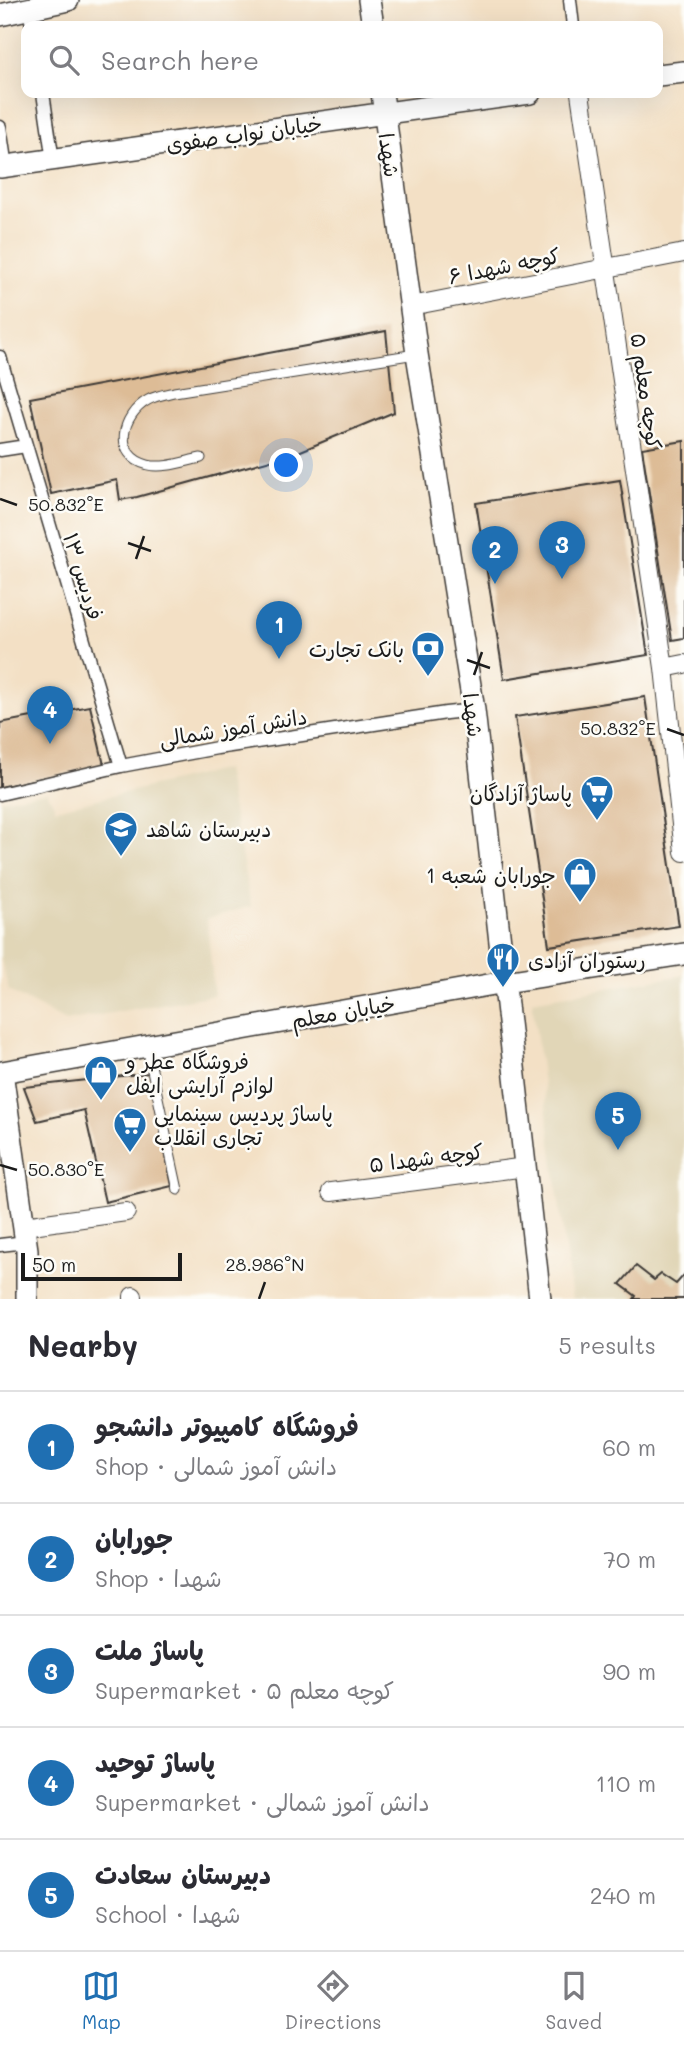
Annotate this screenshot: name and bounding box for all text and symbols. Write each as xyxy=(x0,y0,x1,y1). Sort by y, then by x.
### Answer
search box xyxy=(21,21,663,98)
icon: search xyxy=(45,41,83,79)
text: Search here xyxy=(101,43,259,77)
street label: خیابان نواب صفوی xyxy=(164,109,324,158)
street label: شهدا xyxy=(374,131,406,179)
street label: کوچه شهدا ۶ xyxy=(446,241,562,290)
street label: کوچه معلم ۵ xyxy=(622,331,669,451)
your location xyxy=(269,448,303,482)
text: 50.832°E xyxy=(28,492,104,516)
pin: 3 xyxy=(539,521,585,579)
pin: 2 xyxy=(472,526,518,584)
street label: فردیس ۱۳ xyxy=(58,529,110,623)
pin: 1 xyxy=(256,601,302,659)
bank icon: بانک تجارت xyxy=(409,629,447,678)
place label: بانک تجارت xyxy=(309,635,404,663)
pin: 4 xyxy=(27,686,73,744)
street label: شهدا xyxy=(458,691,490,739)
street label: دانش آموز شمالی xyxy=(157,702,309,754)
text: 50.832°E xyxy=(580,716,656,740)
supermarket icon: پاساژ آزادگان xyxy=(578,773,616,822)
place label: پاساژ آزادگان xyxy=(470,779,572,807)
school or university icon: دبیرستان شاهد xyxy=(102,809,140,858)
place label: دبیرستان شاهد xyxy=(146,815,271,843)
shop icon: جورابان شعبه 1 xyxy=(561,855,599,904)
place label: جورابان شعبه 1 xyxy=(426,861,556,889)
restaurant icon: رستوران آزادی xyxy=(484,940,522,989)
place label: رستوران آزادی xyxy=(528,946,646,975)
street label: خیابان معلم xyxy=(289,989,398,1037)
place label: فروشگاه عطر و لوازم آرایشی ایفل xyxy=(124,1047,274,1102)
shop icon: فروشگاه عطر و لوازم آرایشی ایفل xyxy=(82,1053,120,1102)
pin: 5 xyxy=(595,1092,641,1150)
place label: پاساژ پردیس سینمایی تجاری انقلاب xyxy=(154,1099,333,1151)
supermarket icon: پاساژ پردیس سینمایی تجاری انقلاب xyxy=(111,1105,149,1154)
street label: کوچه شهدا ۵ xyxy=(367,1137,485,1178)
text: 50.830°E xyxy=(28,1157,104,1181)
scale bar xyxy=(21,1250,182,1282)
text: 50 m xyxy=(32,1252,76,1277)
text: 28.986°N xyxy=(226,1252,304,1276)
text: Nearby xyxy=(28,1325,138,1365)
text: 5 results xyxy=(559,1330,656,1360)
text: فروشگاه کامپیوتر دانشجو xyxy=(95,1409,359,1443)
text: 1 xyxy=(46,1432,56,1462)
text: 60 m xyxy=(602,1432,656,1462)
text: Shop · دانش آموز شمالی xyxy=(95,1451,337,1481)
text: جورابان xyxy=(95,1521,173,1555)
text: 2 xyxy=(45,1544,57,1574)
text: 70 m xyxy=(603,1544,656,1574)
text: Shop · شهدا xyxy=(95,1563,222,1593)
text: پاساژ ملت xyxy=(95,1633,204,1667)
text: 3 xyxy=(44,1656,58,1686)
text: 90 m xyxy=(603,1656,656,1686)
text: Supermarket · کوچه معلم ۵ xyxy=(95,1675,394,1705)
text: پاساژ توحید xyxy=(95,1745,215,1779)
text: 4 xyxy=(44,1768,58,1798)
text: 110 m xyxy=(596,1768,656,1798)
text: Supermarket · دانش آموز شمالی xyxy=(95,1787,430,1817)
text: دبیرستان سعادت xyxy=(95,1857,271,1891)
text: 5 xyxy=(44,1880,58,1910)
text: 240 m xyxy=(590,1880,656,1910)
text: School · شهدا xyxy=(95,1899,241,1929)
tab: Map xyxy=(82,1967,121,2034)
tab: Directions xyxy=(285,1967,381,2034)
tab: Saved xyxy=(546,1967,602,2034)

